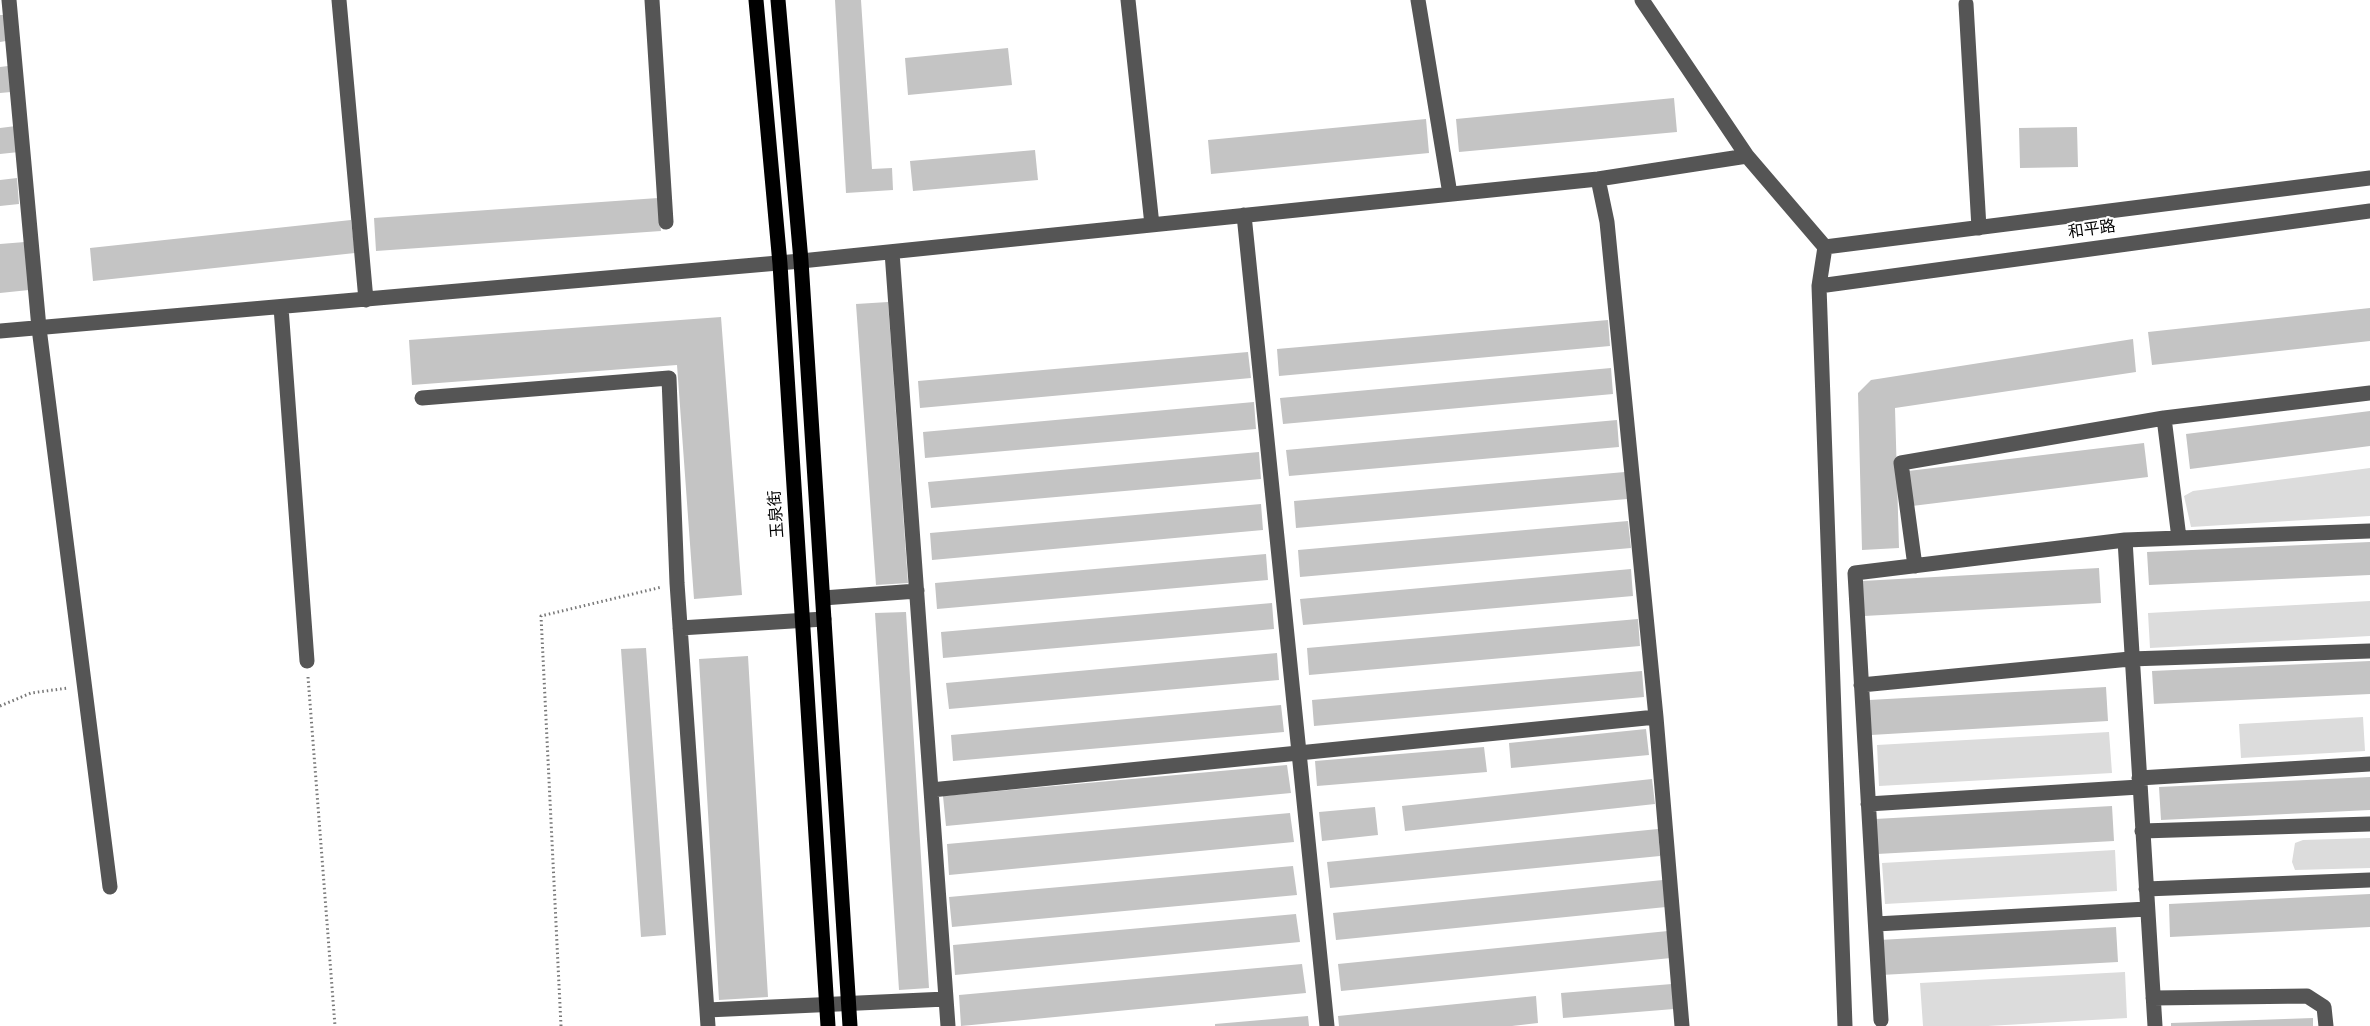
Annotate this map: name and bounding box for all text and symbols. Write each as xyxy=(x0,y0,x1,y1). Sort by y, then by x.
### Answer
street label: 和平路 xyxy=(2067,218,2117,244)
street label: 玉泉街 xyxy=(767,489,789,539)

